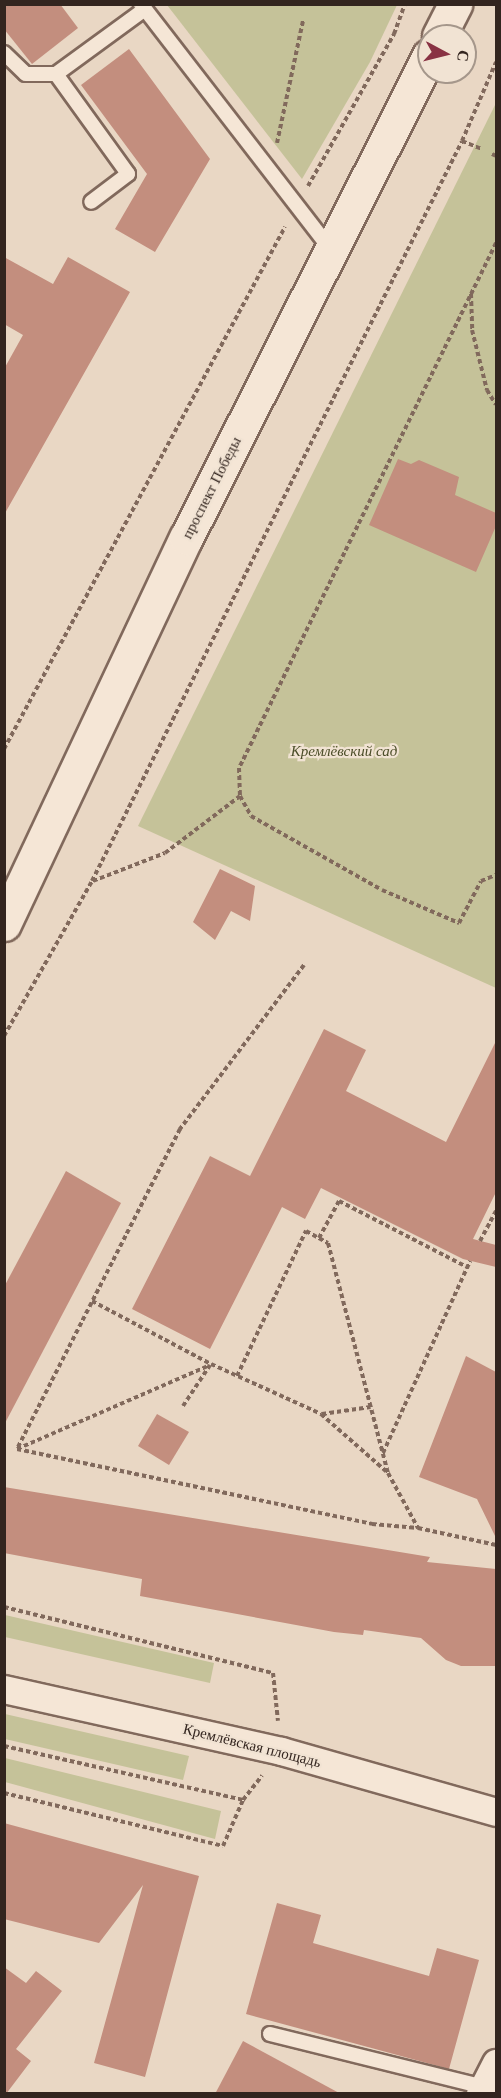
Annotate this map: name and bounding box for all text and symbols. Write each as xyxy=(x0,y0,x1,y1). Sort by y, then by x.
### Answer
north arrow xyxy=(417,24,477,84)
text: С xyxy=(454,49,473,63)
street label: проспект Победы xyxy=(179,434,245,542)
park label: Кремлёвский сад xyxy=(291,743,397,761)
street label: Кремлёвская площадь xyxy=(181,1720,323,1772)

